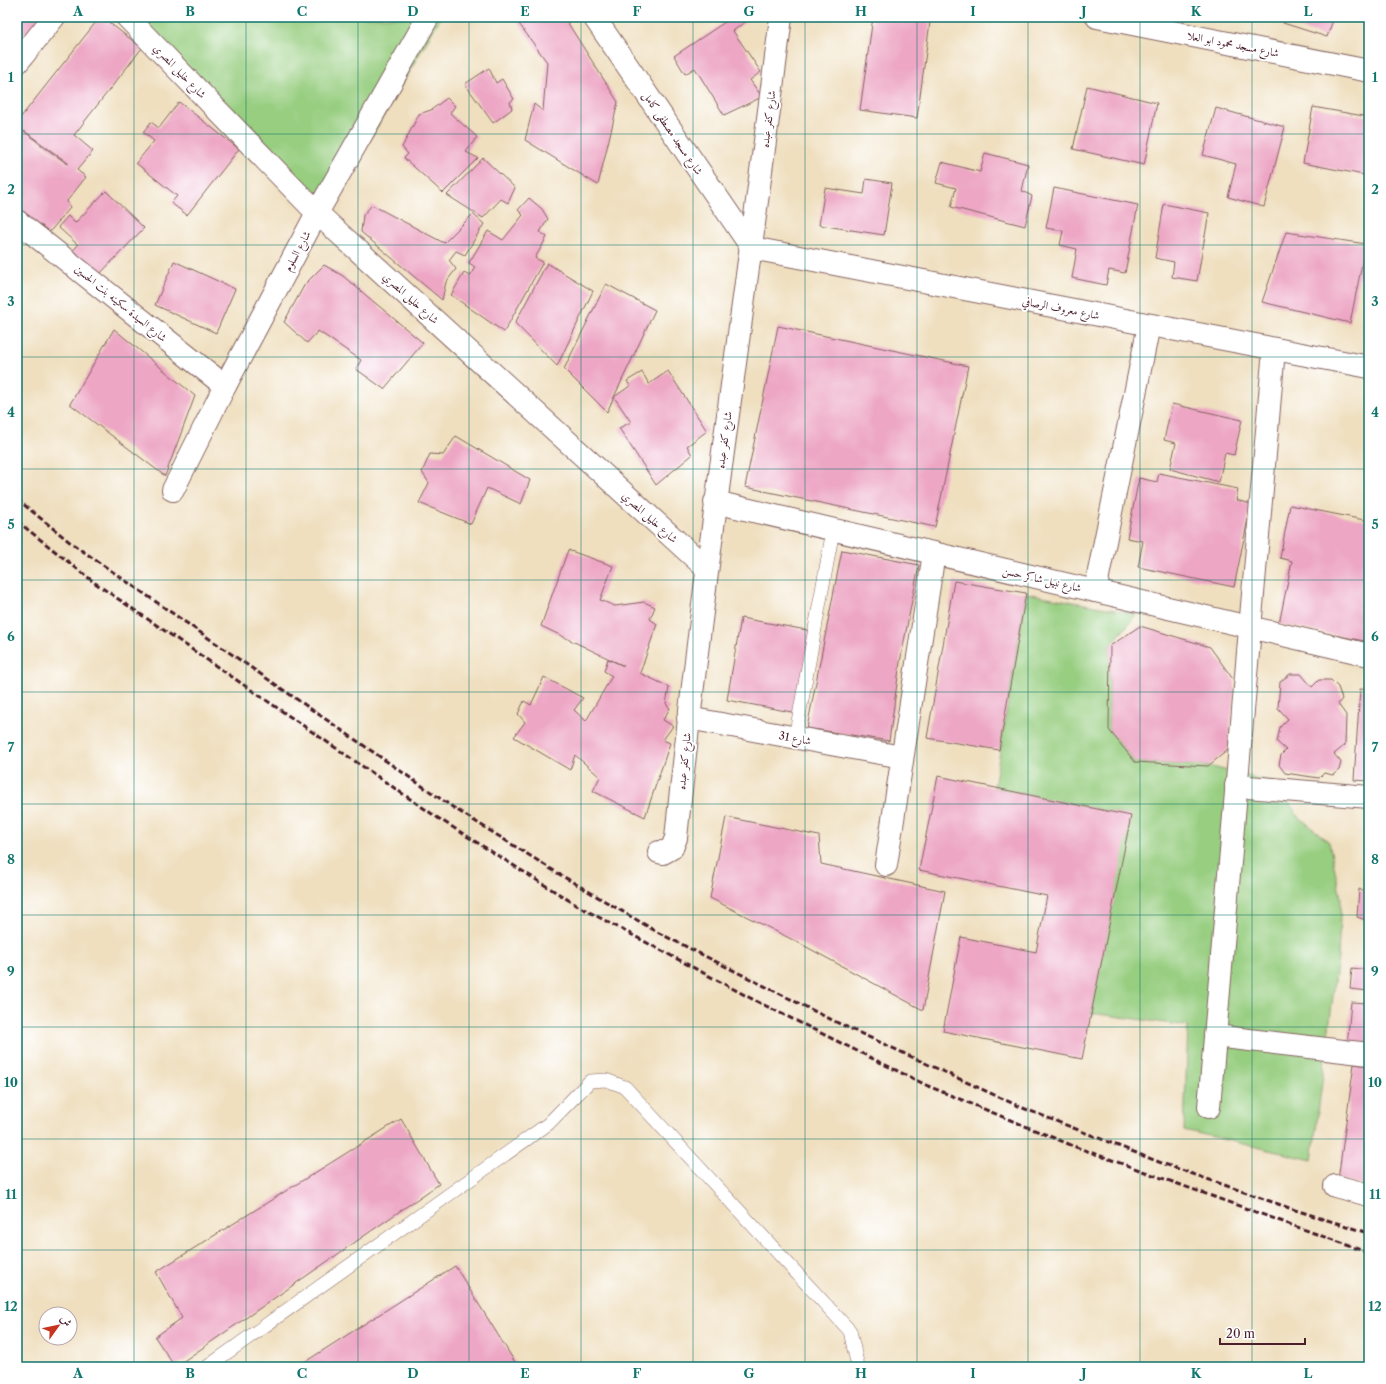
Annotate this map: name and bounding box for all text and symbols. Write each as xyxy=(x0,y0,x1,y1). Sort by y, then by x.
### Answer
text: A xyxy=(72,3,84,19)
text: B xyxy=(185,3,195,19)
text: C xyxy=(297,3,307,19)
text: D xyxy=(407,3,419,19)
text: E xyxy=(520,3,530,19)
text: F xyxy=(633,3,642,19)
text: G xyxy=(743,3,755,19)
text: H xyxy=(855,3,867,19)
text: I xyxy=(970,3,976,19)
text: J xyxy=(1079,3,1087,19)
text: K xyxy=(1191,3,1202,19)
text: L xyxy=(1304,3,1313,19)
street label: شارع مسجد محمود ابو العلا xyxy=(1185,28,1280,63)
street label: شارع خليل المصري xyxy=(149,41,209,103)
text: 1 xyxy=(8,69,14,85)
text: 1 xyxy=(1372,69,1378,85)
street label: شارع مسجد مصطفى كامل xyxy=(637,89,706,179)
street label: شارع كفر عبده xyxy=(758,90,781,149)
text: 2 xyxy=(7,181,15,197)
text: 2 xyxy=(1371,181,1379,197)
street label: شارع السلوم xyxy=(281,228,316,275)
street label: شارع السيدة سكينه بنت الحسين xyxy=(70,262,170,347)
street label: شارع خليل المصري xyxy=(378,269,442,329)
text: 3 xyxy=(7,293,15,309)
text: 3 xyxy=(1371,293,1379,309)
street label: شارع معروف الرصافي xyxy=(1021,294,1101,325)
text: 4 xyxy=(7,404,15,420)
text: 4 xyxy=(1371,404,1379,420)
street label: شارع كفر عبده xyxy=(713,411,738,470)
street label: شارع خليل المصري xyxy=(617,488,681,548)
text: 5 xyxy=(7,516,15,532)
text: 5 xyxy=(1371,516,1379,532)
street label: شارع نبيل شاكر حسن xyxy=(1001,563,1083,598)
text: 6 xyxy=(7,628,15,644)
text: 6 xyxy=(1371,628,1379,644)
street label: شارع 31 xyxy=(777,728,812,751)
street label: شارع كفر عبده xyxy=(674,732,697,791)
text: 7 xyxy=(8,739,15,755)
text: 7 xyxy=(1372,739,1379,755)
text: 8 xyxy=(7,851,15,867)
text: 8 xyxy=(1371,851,1379,867)
text: 9 xyxy=(7,963,15,979)
text: 9 xyxy=(1371,963,1379,979)
text: 10 xyxy=(4,1074,18,1090)
text: 10 xyxy=(1368,1074,1382,1090)
text: 11 xyxy=(5,1186,17,1202)
text: 11 xyxy=(1369,1186,1381,1202)
text: 12 xyxy=(4,1298,18,1314)
text: 12 xyxy=(1368,1298,1382,1314)
north arrow xyxy=(38,1306,78,1346)
text: ش xyxy=(58,1312,75,1329)
scale bar xyxy=(1220,1320,1305,1346)
text: 20 m xyxy=(1226,1326,1255,1341)
text: A xyxy=(72,1365,84,1381)
text: B xyxy=(185,1365,195,1381)
text: C xyxy=(297,1365,307,1381)
text: D xyxy=(407,1365,419,1381)
text: E xyxy=(520,1365,530,1381)
text: F xyxy=(633,1365,642,1381)
text: G xyxy=(743,1365,755,1381)
text: H xyxy=(855,1365,867,1381)
text: I xyxy=(970,1365,976,1381)
text: J xyxy=(1079,1365,1087,1381)
text: K xyxy=(1191,1365,1202,1381)
text: L xyxy=(1304,1365,1313,1381)

